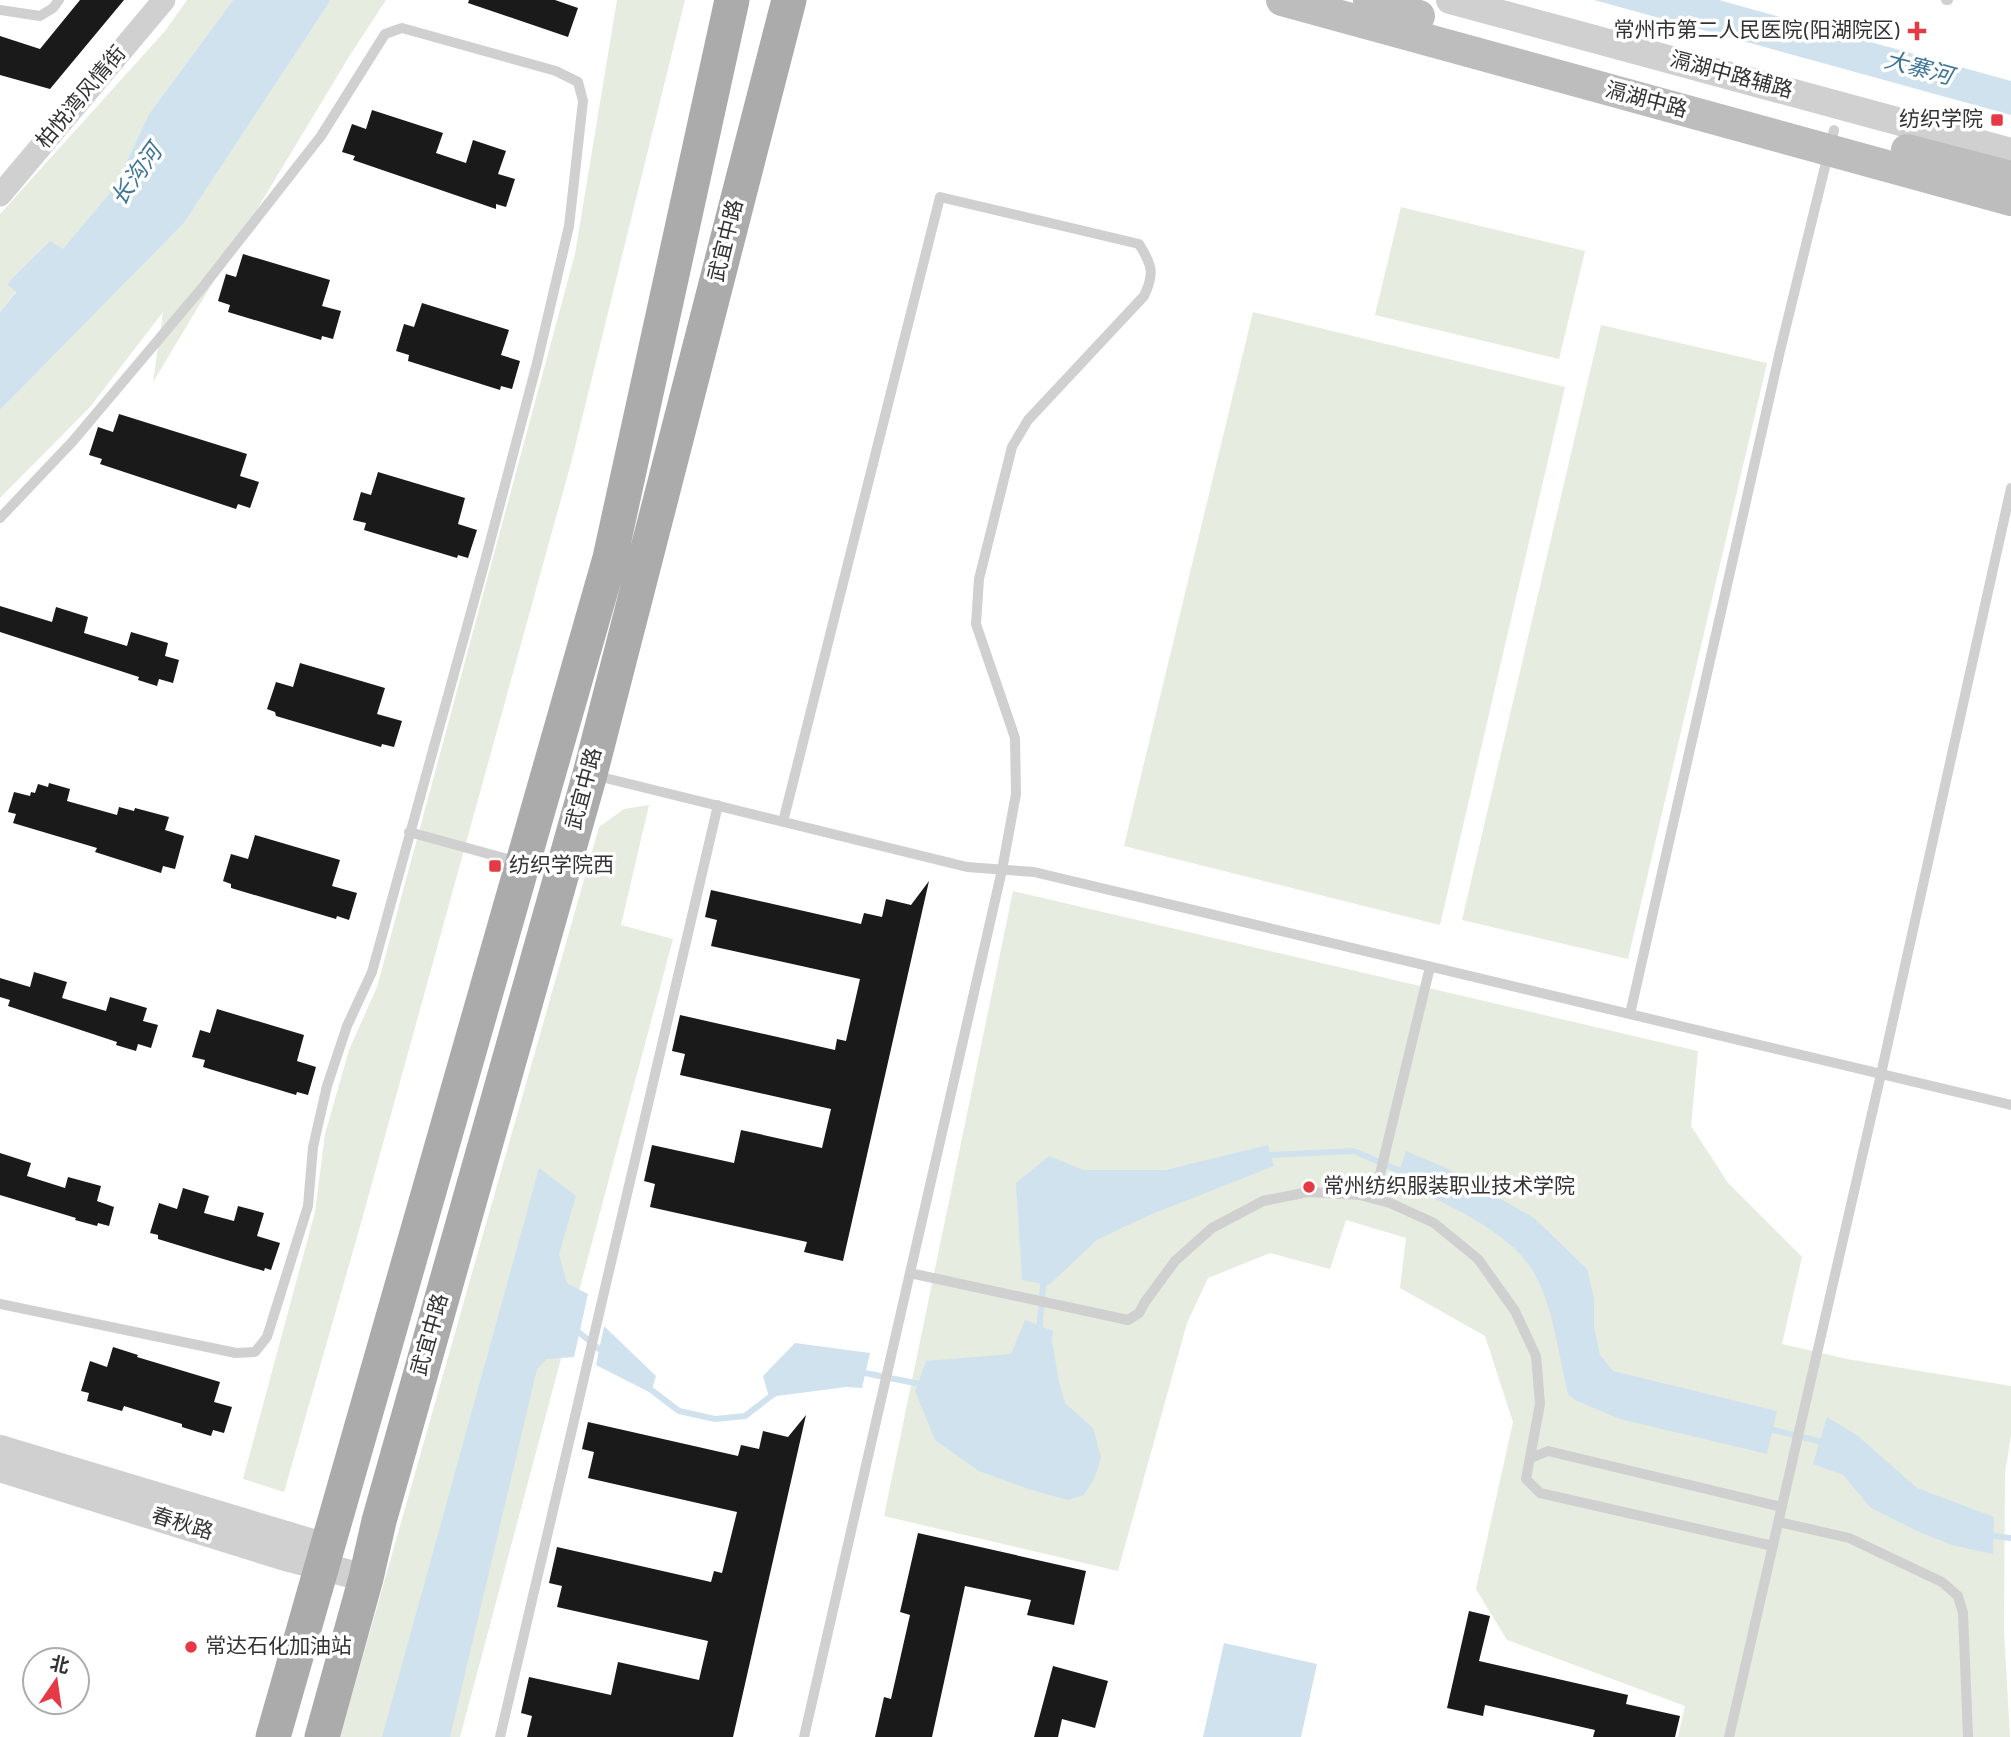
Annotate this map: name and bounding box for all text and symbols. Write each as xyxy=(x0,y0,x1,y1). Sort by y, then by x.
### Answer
place label: 常州市第二人民医院(阳湖院区) xyxy=(1614,18,1901,45)
marker: 常州市第二人民医院(阳湖院区) xyxy=(1907,21,1927,41)
street label: 柏悦湾风情街 xyxy=(31,41,133,155)
street label: 滆湖中路辅路 xyxy=(1667,47,1795,105)
water label: 大寨河 xyxy=(1881,47,1959,94)
street label: 滆湖中路 xyxy=(1602,77,1690,125)
place label: 纺织学院 xyxy=(1899,107,1983,134)
marker: 纺织学院 xyxy=(1989,112,2005,128)
water label: 长沟河 xyxy=(106,136,172,212)
street label: 武宜中路 xyxy=(704,197,750,285)
street label: 武宜中路 xyxy=(561,745,609,833)
place label: 纺织学院西 xyxy=(509,853,614,880)
marker: 纺织学院西 xyxy=(487,858,503,874)
place label: 常州纺织服装职业技术学院 xyxy=(1323,1174,1575,1201)
marker: 常州纺织服装职业技术学院 xyxy=(1301,1179,1317,1195)
street label: 武宜中路 xyxy=(406,1291,456,1379)
street label: 春秋路 xyxy=(148,1503,216,1547)
place label: 常达石化加油站 xyxy=(205,1634,352,1661)
marker: 常达石化加油站 xyxy=(183,1639,199,1655)
north arrow xyxy=(21,1646,91,1716)
text: 北 xyxy=(47,1653,71,1680)

